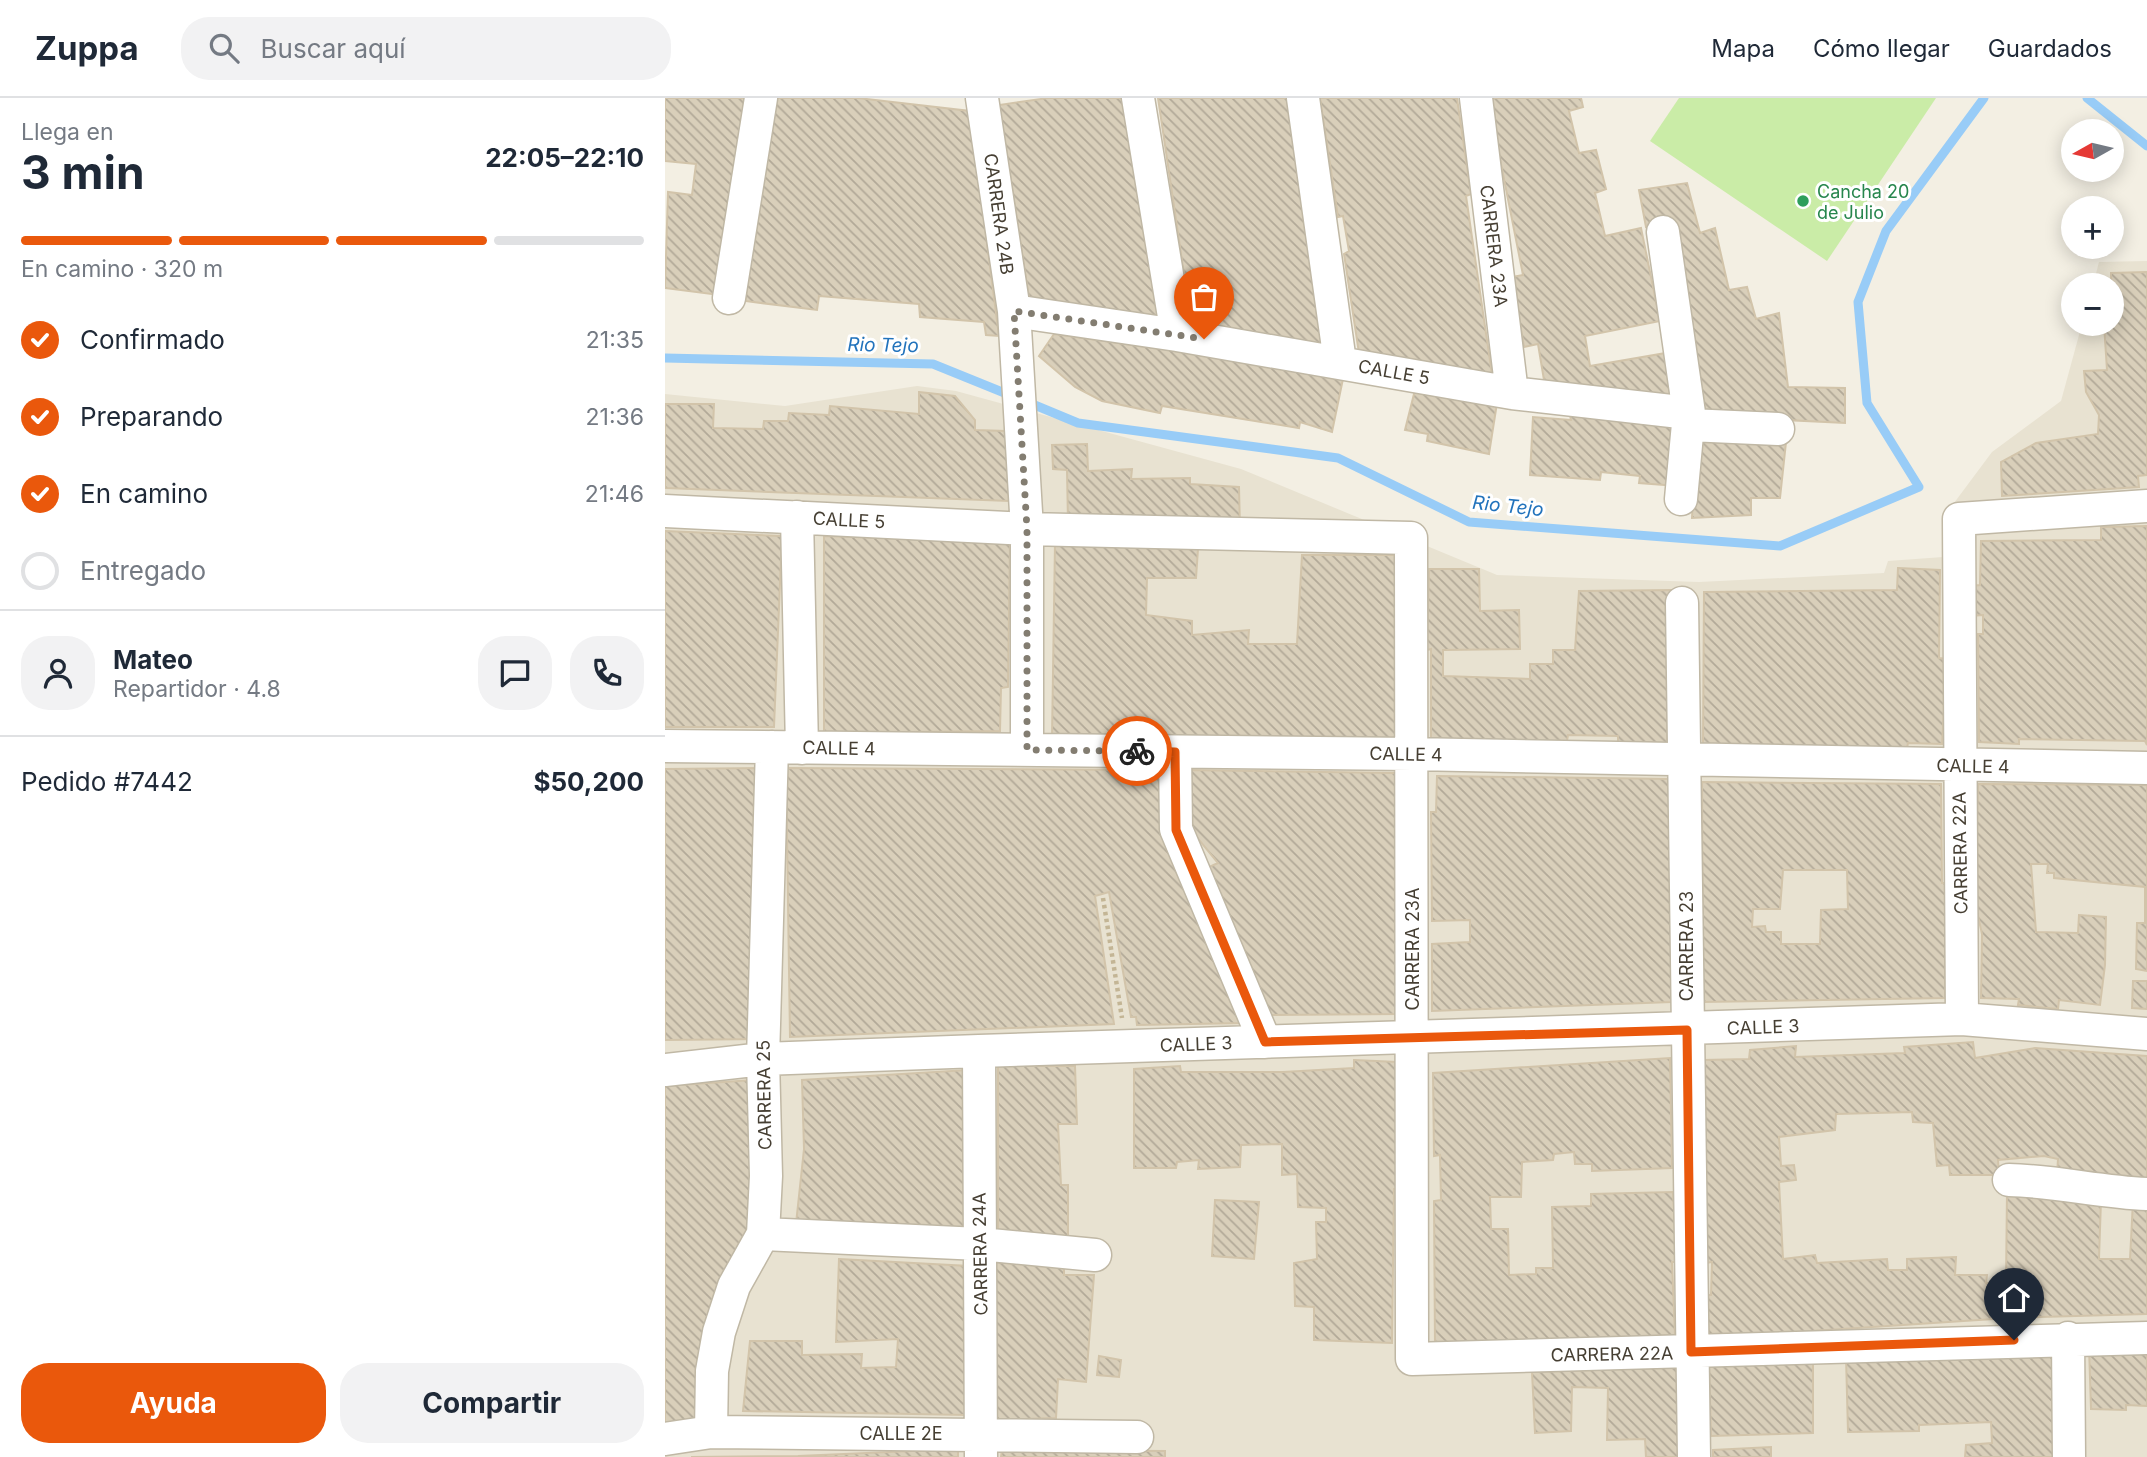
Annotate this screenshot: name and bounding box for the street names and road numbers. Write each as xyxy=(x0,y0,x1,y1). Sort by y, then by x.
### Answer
street label: CARRERA 24B xyxy=(980,152,1018,276)
street label: CARRERA 23A xyxy=(1476,184,1512,308)
street label: CALLE 5 xyxy=(1357,355,1431,389)
street label: CALLE 5 xyxy=(812,508,886,532)
street label: CALLE 4 xyxy=(802,737,876,759)
street label: CALLE 4 xyxy=(1369,743,1443,765)
street label: CALLE 4 xyxy=(1936,755,2010,777)
street label: CARRERA 22A xyxy=(1948,791,1972,915)
street label: CARRERA 23A xyxy=(1402,888,1423,1010)
street label: CARRERA 23 xyxy=(1676,891,1697,1001)
street label: CALLE 3 xyxy=(1726,1015,1800,1039)
street label: CALLE 3 xyxy=(1159,1032,1233,1056)
street label: CARRERA 25 xyxy=(753,1040,775,1150)
street label: CARRERA 24A xyxy=(968,1192,992,1316)
street label: CARRERA 22A xyxy=(1550,1342,1674,1366)
street label: CALLE 2E xyxy=(859,1423,943,1444)

